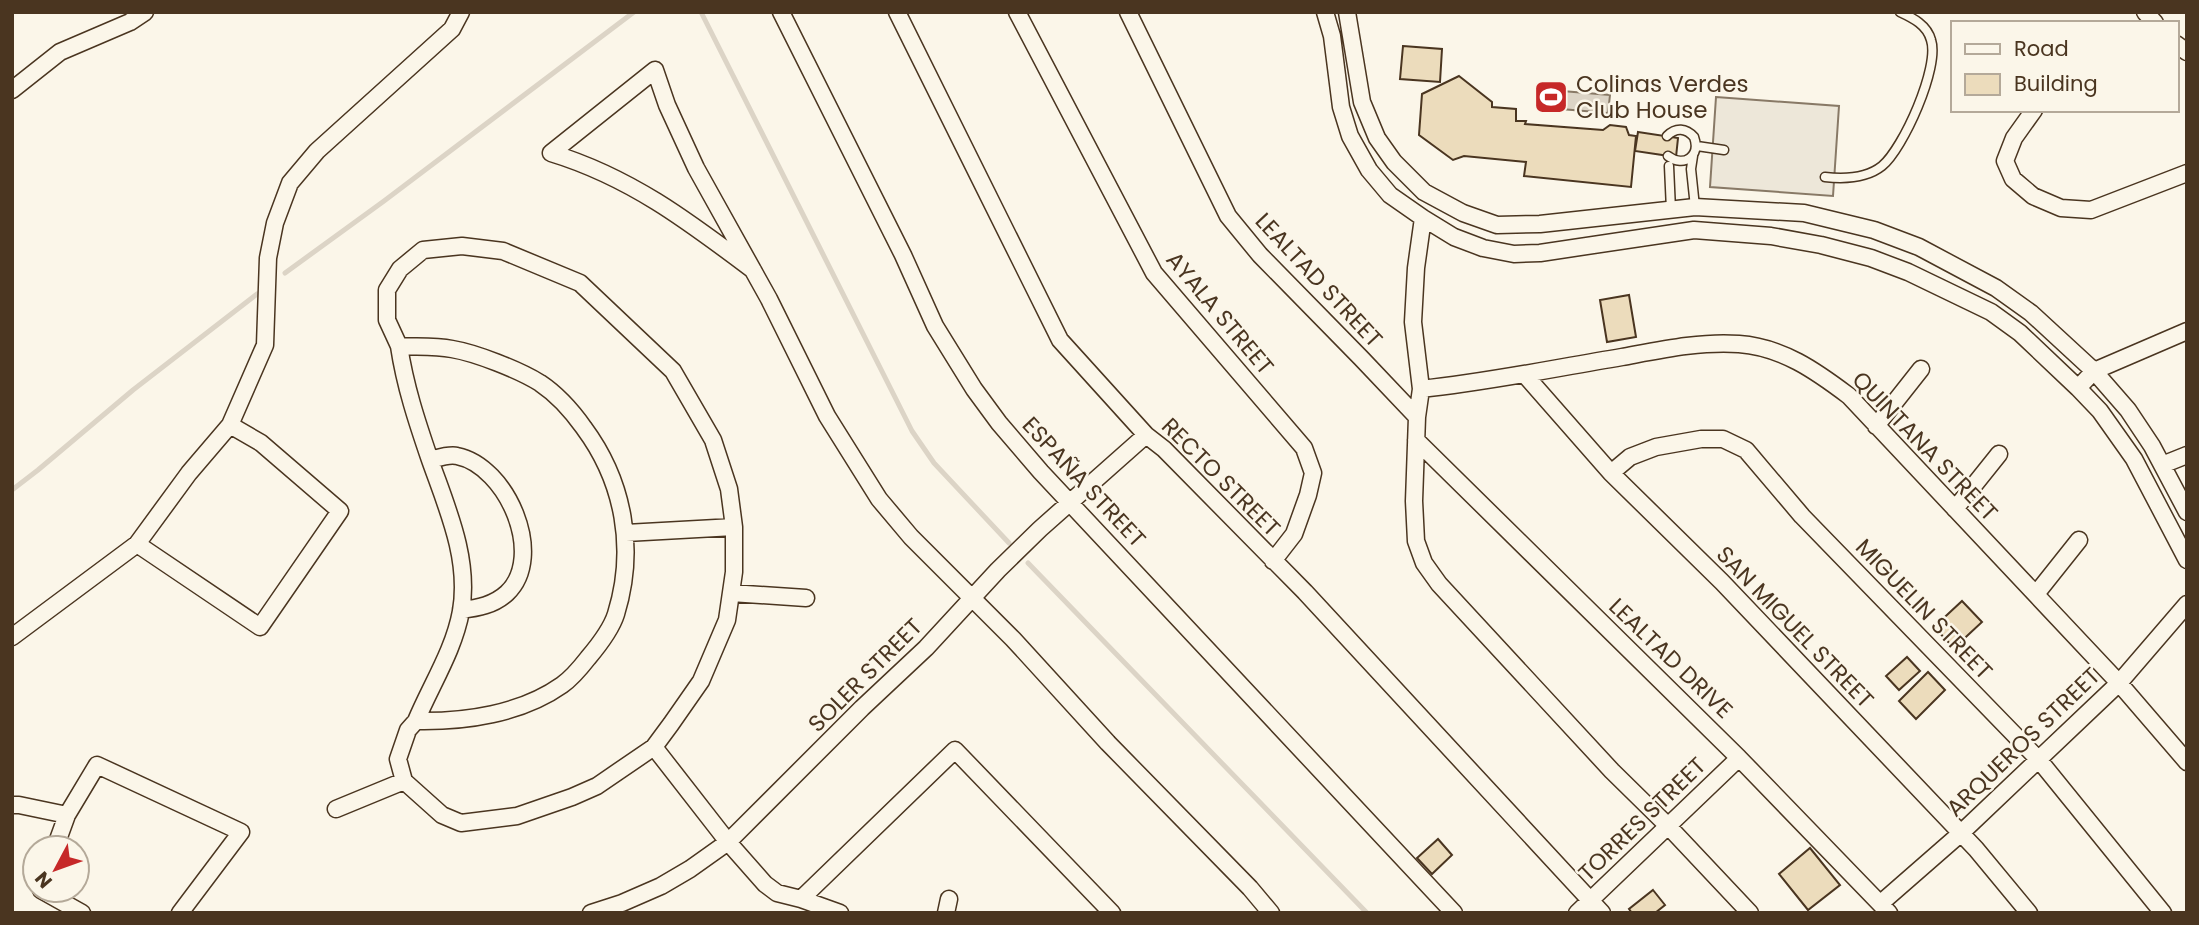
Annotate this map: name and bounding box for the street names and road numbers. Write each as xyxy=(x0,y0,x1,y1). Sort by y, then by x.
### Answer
street label: LEALTAD STREET xyxy=(1248,206,1390,354)
street label: AYALA STREET xyxy=(1159,245,1281,381)
street label: QUINTANA STREET xyxy=(1845,364,2005,528)
street label: ESPAÑA STREET xyxy=(1015,410,1153,554)
street label: RECTO STREET xyxy=(1154,410,1288,544)
street label: MIGUELIN STREET xyxy=(1848,532,2000,686)
street label: SAN MIGUEL STREET xyxy=(1709,539,1881,715)
street label: LEALTAD DRIVE xyxy=(1602,591,1740,725)
street label: SOLER STREET xyxy=(801,611,929,739)
street label: ARQUEROS STREET xyxy=(1939,660,2107,824)
street label: TORRES STREET xyxy=(1571,750,1713,888)

